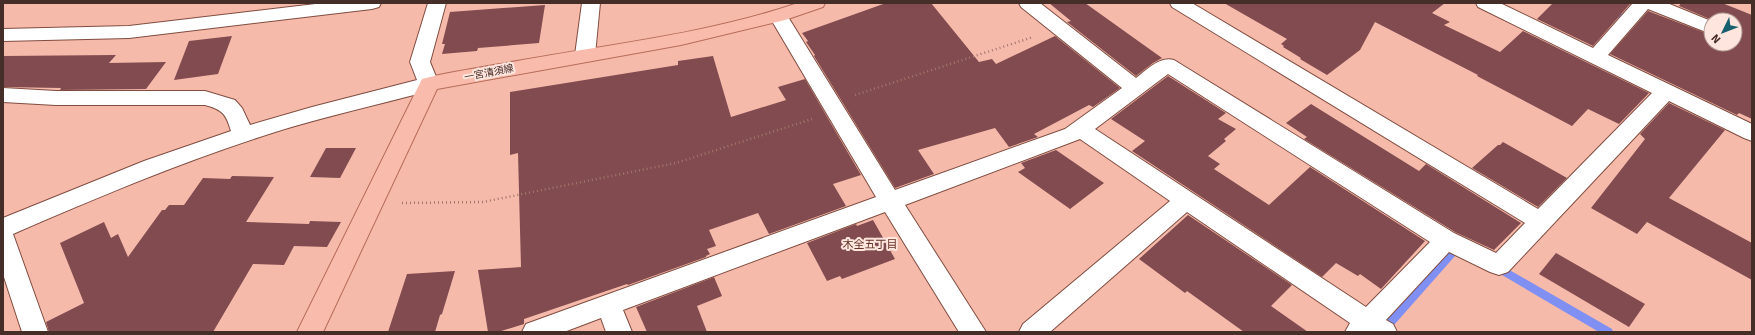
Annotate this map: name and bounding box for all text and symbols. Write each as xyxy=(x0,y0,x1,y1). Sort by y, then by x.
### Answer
north arrow xyxy=(1703,12,1743,52)
text: N xyxy=(1709,31,1723,46)
street label: 一宮清須線 xyxy=(463,62,515,84)
district label: 木全五丁目 xyxy=(843,238,898,251)

